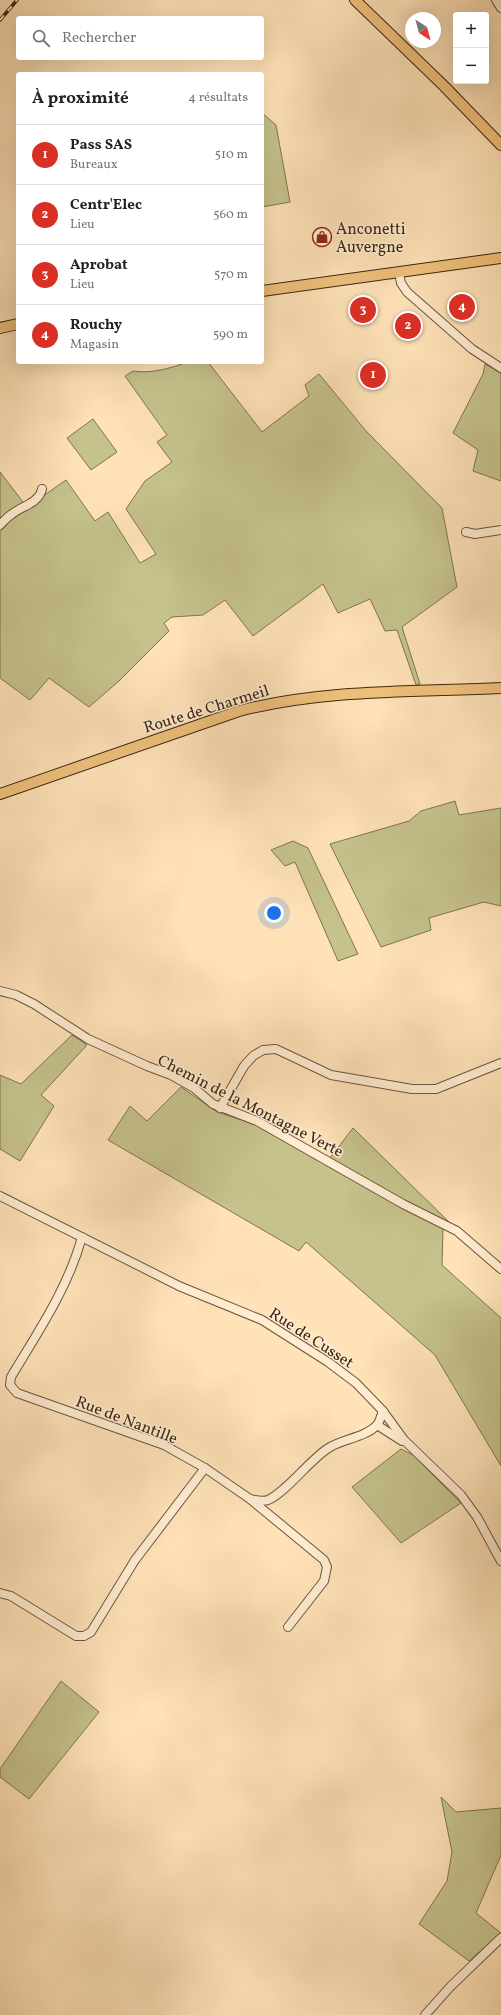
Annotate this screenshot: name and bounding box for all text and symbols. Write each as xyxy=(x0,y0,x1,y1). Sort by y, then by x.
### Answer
north arrow xyxy=(405,12,441,48)
map controls xyxy=(453,12,489,84)
button: + xyxy=(453,12,489,48)
search box xyxy=(16,16,264,60)
icon: search xyxy=(30,27,52,49)
text: Rechercher xyxy=(62,28,136,49)
button: − xyxy=(453,48,489,84)
text: À proximité xyxy=(32,87,129,110)
text: 4 résultats xyxy=(188,89,248,107)
text: Pass SAS xyxy=(70,135,132,156)
text: 1 xyxy=(42,146,48,164)
text: 510 m xyxy=(215,146,248,164)
text: Bureaux xyxy=(70,156,118,174)
text: Centr'Elec xyxy=(70,195,142,216)
text: 2 xyxy=(42,206,48,224)
text: 560 m xyxy=(213,206,248,224)
text: Lieu xyxy=(70,216,95,234)
place label: Anconetti Auvergne xyxy=(336,219,406,259)
shop icon: Anconetti Auvergne xyxy=(311,226,333,248)
text: Aprobat xyxy=(70,255,128,276)
text: 3 xyxy=(42,266,48,284)
text: 570 m xyxy=(214,266,248,284)
text: Lieu xyxy=(70,276,95,294)
pin: 4 xyxy=(449,292,475,322)
pin: 3 xyxy=(350,295,376,325)
pin: 2 xyxy=(395,311,421,341)
text: Rouchy xyxy=(70,315,122,336)
text: 4 xyxy=(41,326,49,344)
text: 590 m xyxy=(213,326,248,344)
text: Magasin xyxy=(70,336,119,354)
pin: 1 xyxy=(360,360,386,390)
street label: Route de Charmeil xyxy=(141,680,272,739)
your location xyxy=(264,903,284,923)
street label: Chemin de la Montagne Verte xyxy=(153,1050,347,1163)
street label: Rue de Cusset xyxy=(264,1303,358,1375)
street label: Rue de Nantille xyxy=(72,1391,180,1450)

